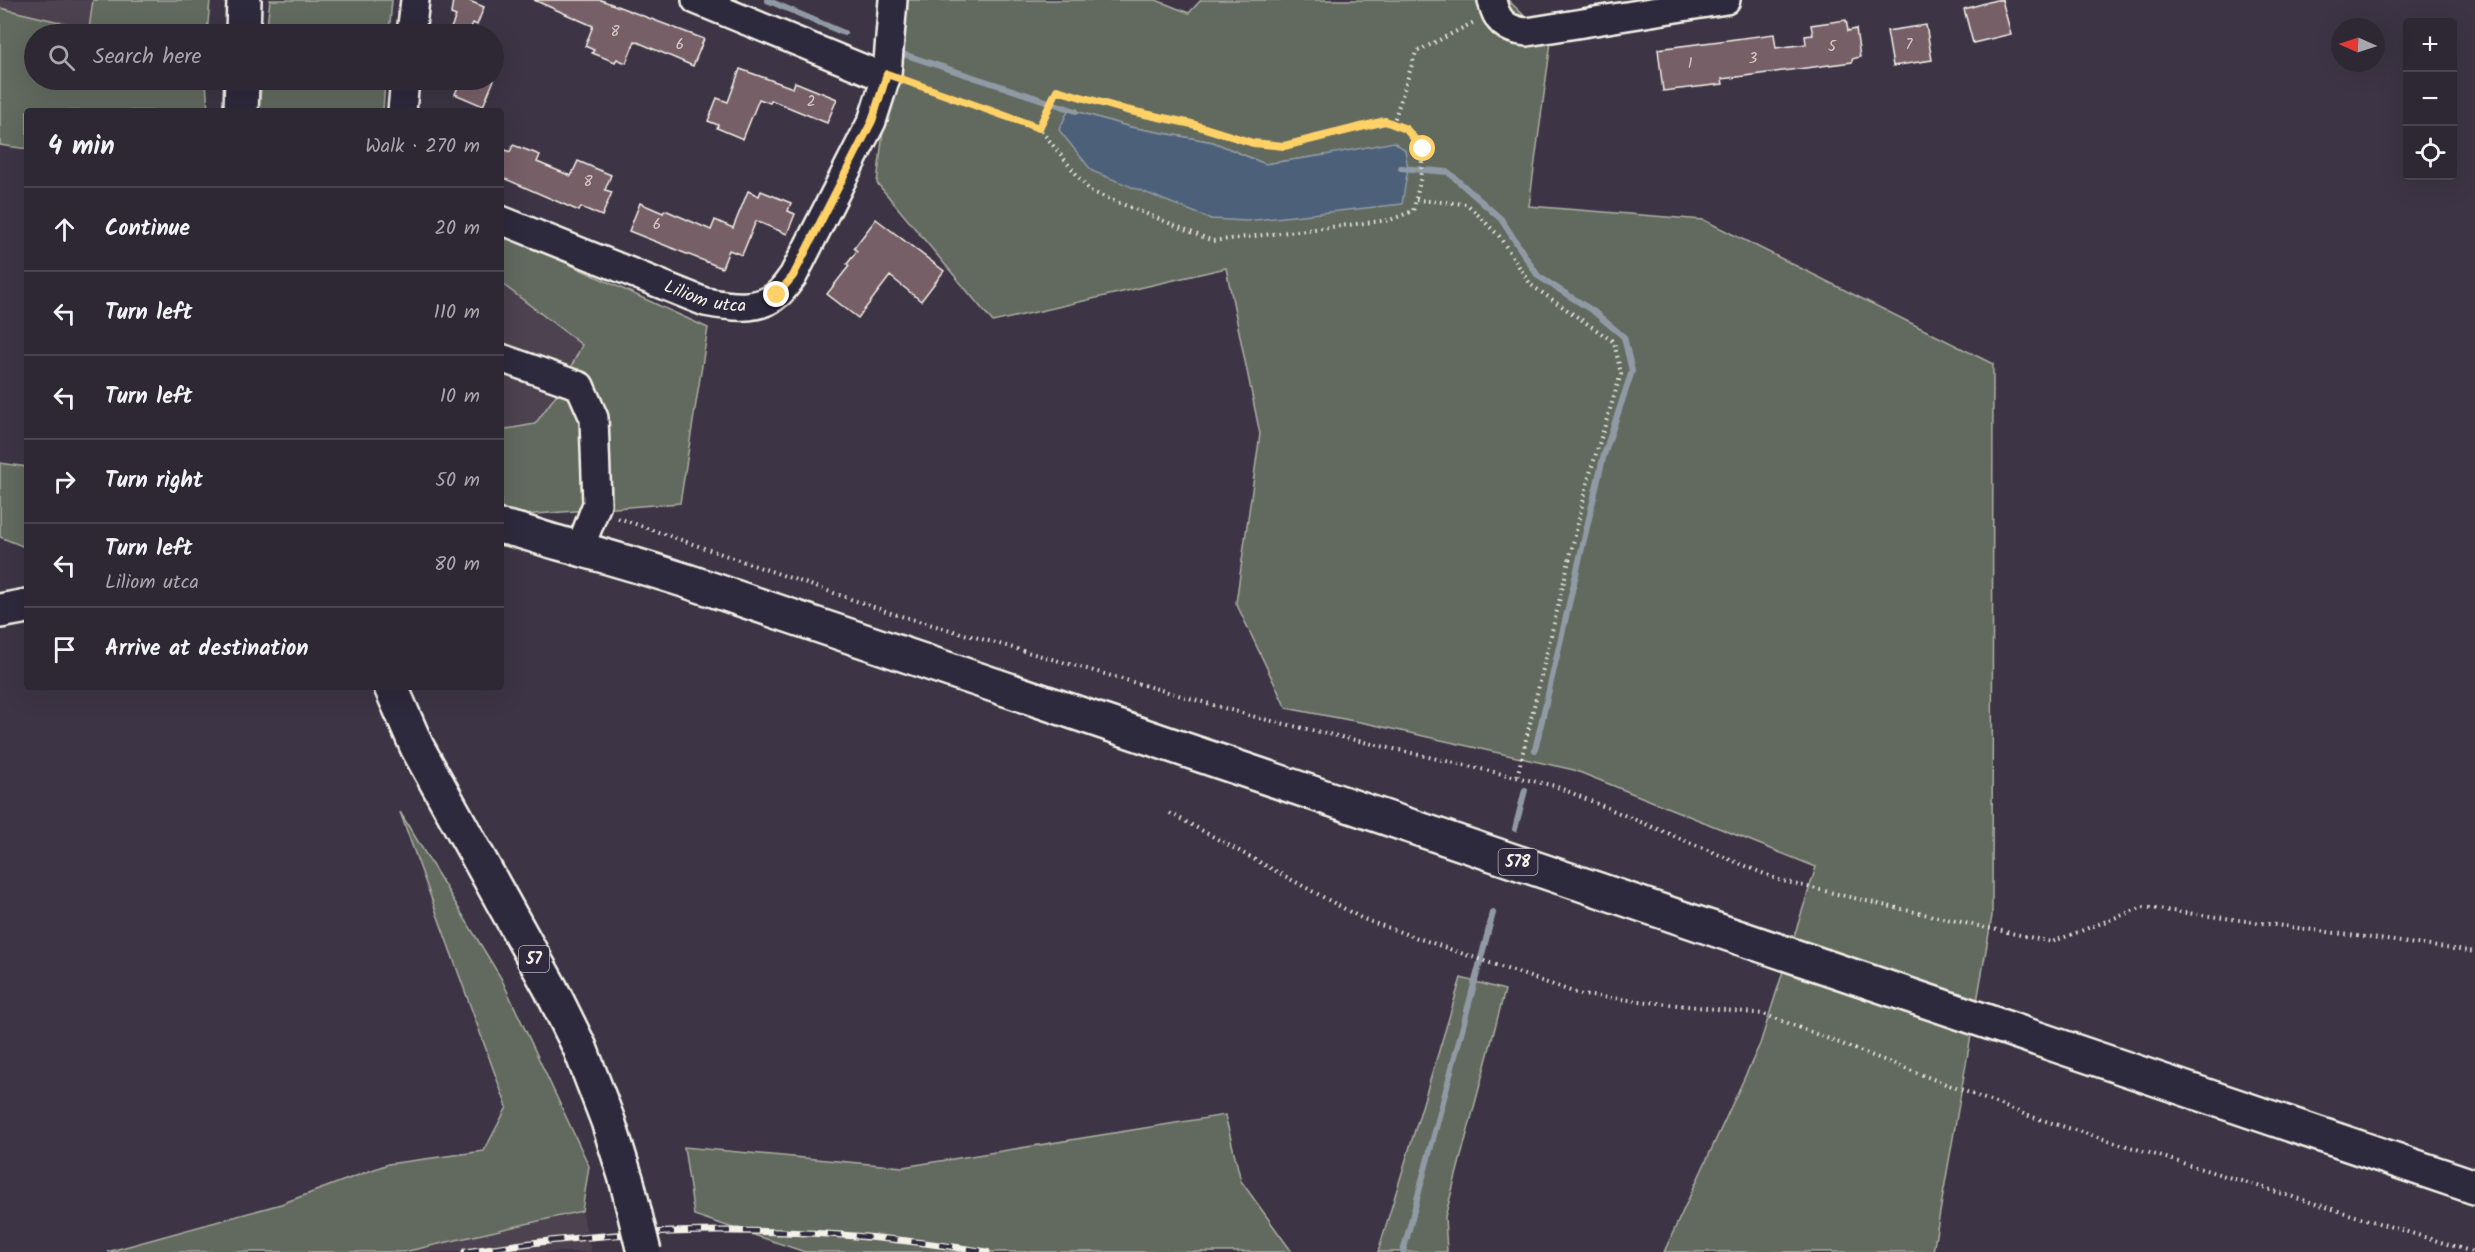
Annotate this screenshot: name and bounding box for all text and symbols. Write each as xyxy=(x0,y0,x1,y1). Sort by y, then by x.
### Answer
north arrow xyxy=(2331,18,2385,72)
map controls xyxy=(2403,18,2457,180)
button: + xyxy=(2403,18,2457,72)
house number: 8 xyxy=(610,20,620,44)
search box xyxy=(24,24,504,90)
house number: 6 xyxy=(676,33,684,57)
house number: 7 xyxy=(1906,33,1914,57)
house number: 5 xyxy=(1828,35,1837,59)
text: Search here xyxy=(93,40,201,75)
icon: search xyxy=(45,41,78,74)
house number: 3 xyxy=(1749,47,1758,71)
house number: 1 xyxy=(1688,52,1693,76)
button: − xyxy=(2403,72,2457,126)
house number: 2 xyxy=(807,90,815,114)
text: 4 min xyxy=(48,126,115,168)
button: locate xyxy=(2403,126,2457,180)
text: Walk · 270 m xyxy=(365,131,480,163)
route start xyxy=(1409,135,1435,161)
house number: 8 xyxy=(583,170,593,194)
text: Continue xyxy=(105,212,190,247)
icon: ahead xyxy=(48,213,81,246)
text: 20 m xyxy=(434,213,480,245)
house number: 6 xyxy=(653,213,661,237)
street label: Liliom utca xyxy=(660,272,746,321)
route end xyxy=(763,281,789,307)
text: Turn left xyxy=(105,296,192,331)
icon: left xyxy=(48,297,81,330)
text: 110 m xyxy=(434,297,480,329)
text: Turn left xyxy=(105,380,192,415)
icon: left xyxy=(48,381,81,414)
text: 10 m xyxy=(440,381,480,413)
text: Turn right xyxy=(105,464,203,499)
icon: right xyxy=(48,465,81,498)
text: 50 m xyxy=(435,465,480,497)
text: Turn left xyxy=(105,532,192,567)
icon: left xyxy=(48,549,81,582)
text: 80 m xyxy=(434,549,480,581)
text: Liliom utca xyxy=(105,567,199,599)
text: Arrive at destination xyxy=(105,632,308,667)
icon: arrive xyxy=(48,633,81,666)
road number: 578 xyxy=(1498,849,1538,875)
road number: 57 xyxy=(519,946,549,972)

